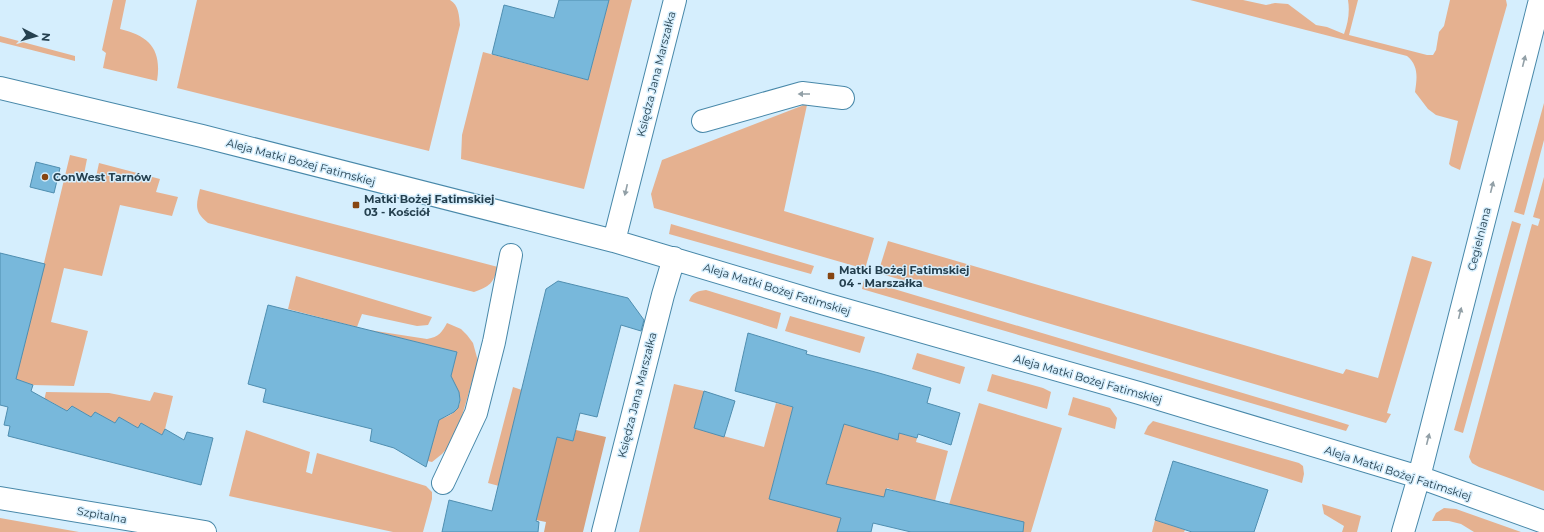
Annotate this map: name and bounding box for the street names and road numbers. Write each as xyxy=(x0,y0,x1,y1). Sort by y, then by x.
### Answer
street label: Księdza Jana Marszałka xyxy=(634,10,678,138)
street label: Aleja Matki Bożej Fatimskiej xyxy=(225,135,377,189)
street label: Cegielniana xyxy=(1464,206,1494,272)
street label: Aleja Matki Bożej Fatimskiej xyxy=(702,260,852,318)
street label: Księdza Jana Marszałka xyxy=(615,331,659,459)
street label: Aleja Matki Bożej Fatimskiej xyxy=(1012,351,1164,407)
street label: Aleja Matki Bożej Fatimskiej xyxy=(1323,443,1473,503)
street label: Szpitalna xyxy=(76,504,128,526)

